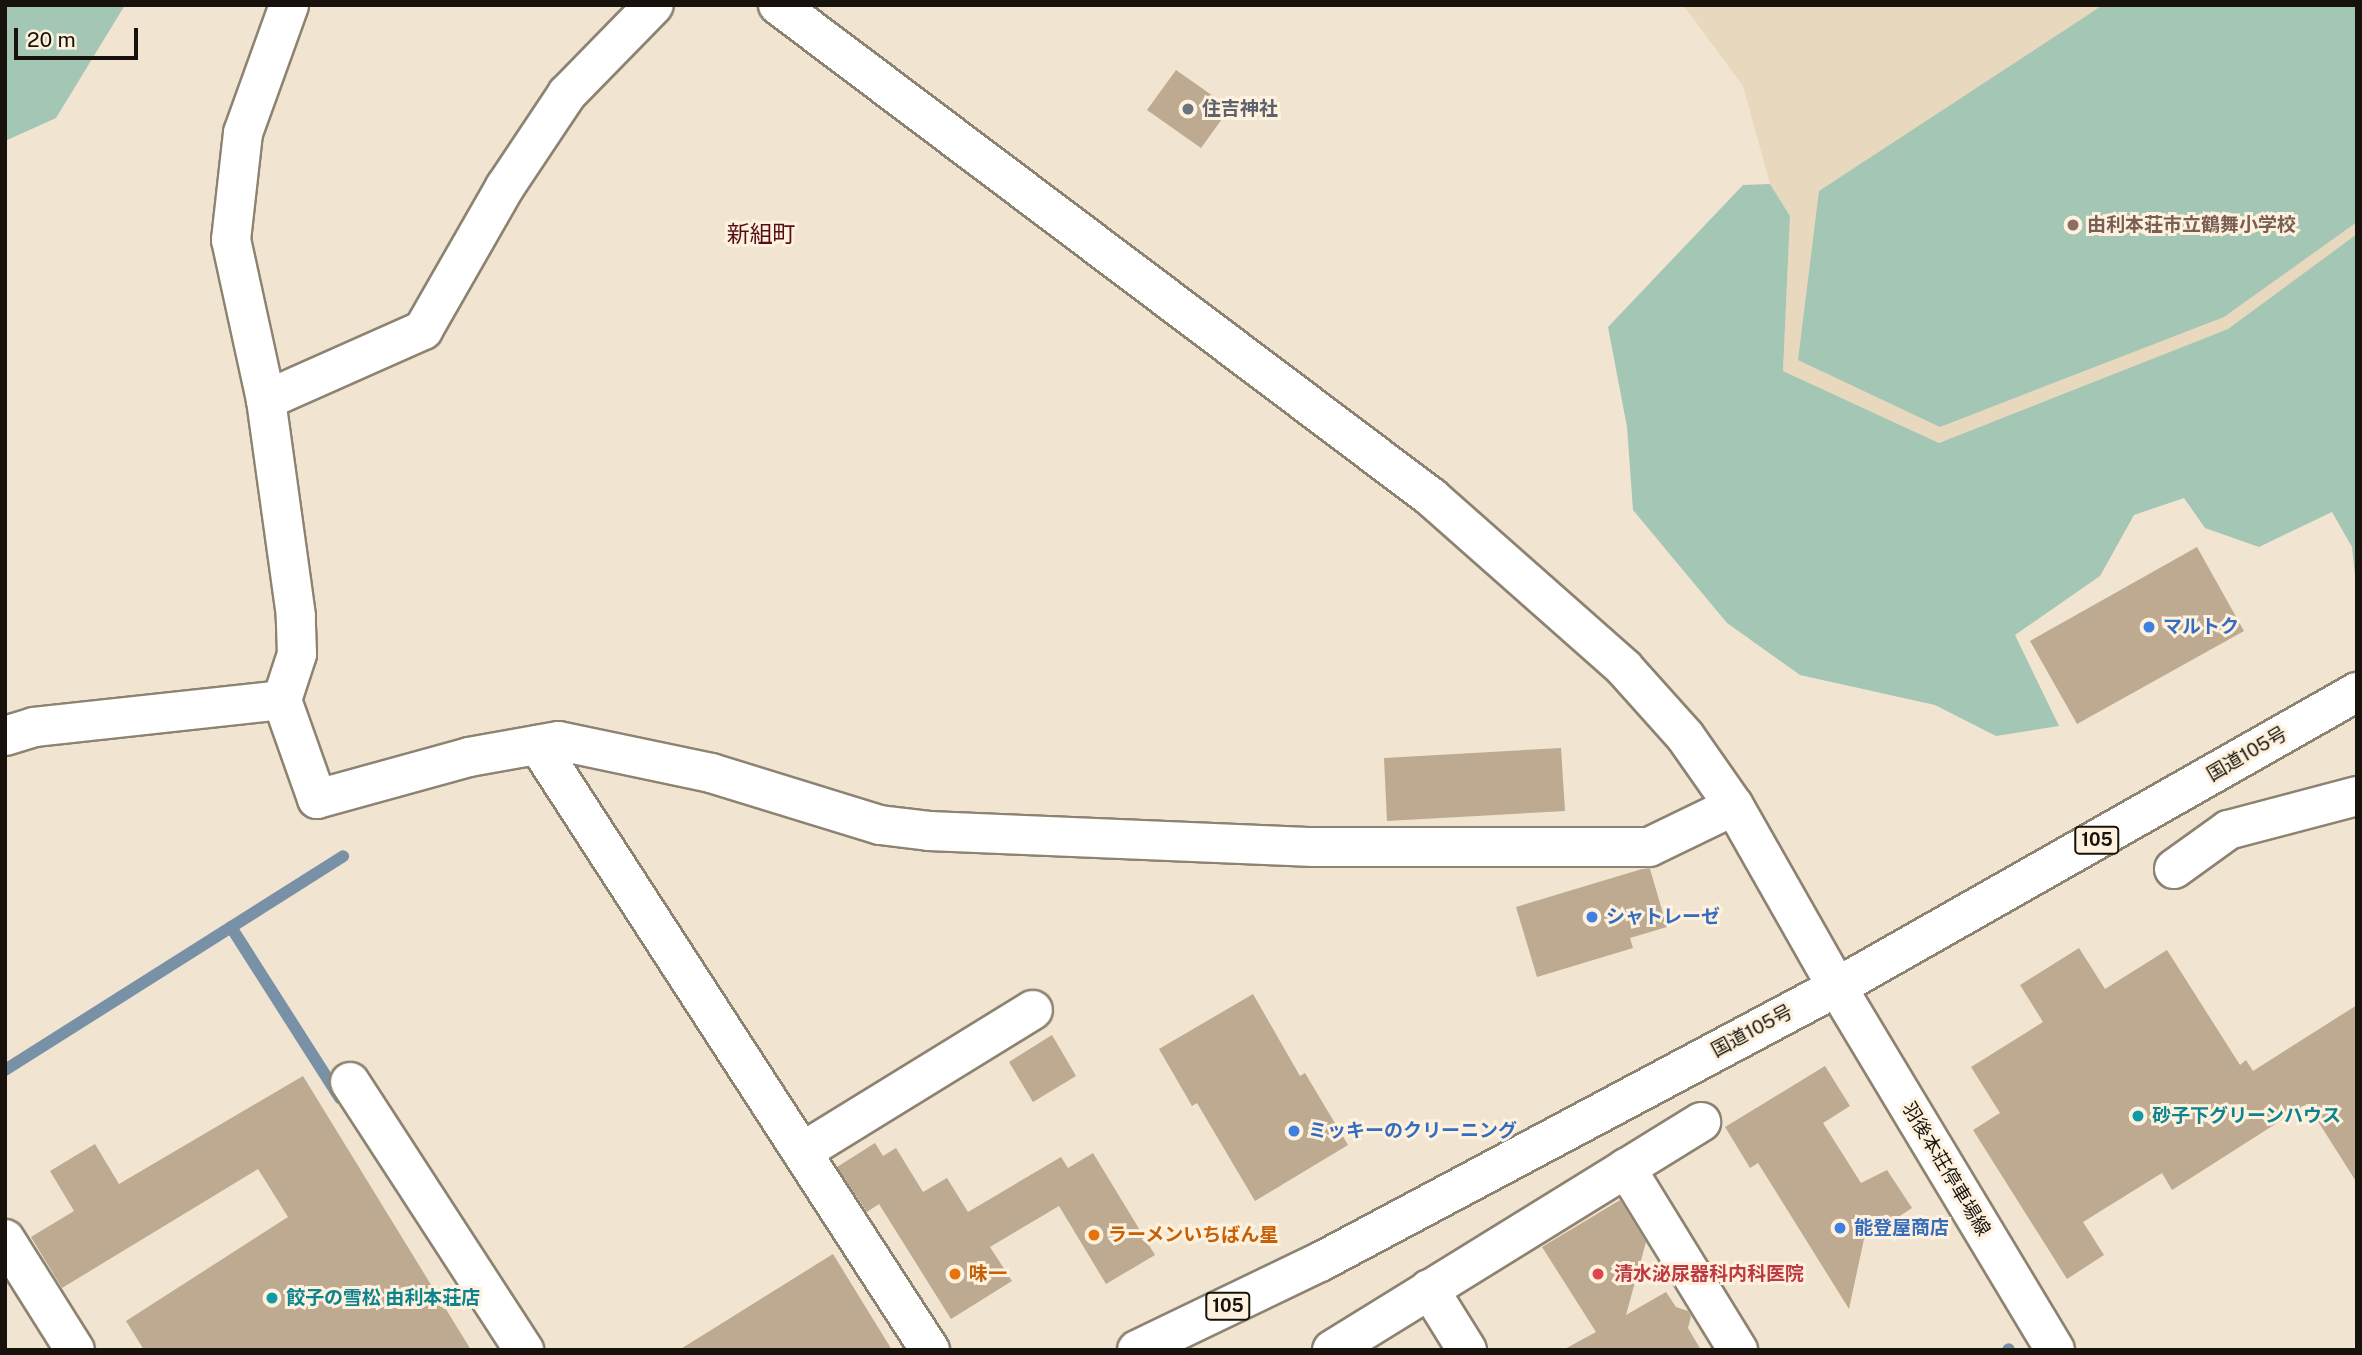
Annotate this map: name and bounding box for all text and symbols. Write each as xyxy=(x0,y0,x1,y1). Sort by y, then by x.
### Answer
scale bar xyxy=(18,14,142,58)
text: 20 m xyxy=(27,27,76,52)
place label: 住吉神社 xyxy=(1202,98,1278,120)
marker: 住吉神社 xyxy=(1180,101,1196,117)
place label: 由利本荘市立鶴舞小学校 xyxy=(2087,214,2296,236)
marker: 由利本荘市立鶴舞小学校 xyxy=(2065,217,2081,233)
district label: 新組町 xyxy=(727,220,795,248)
place label: マルトク xyxy=(2163,616,2239,638)
marker: マルトク xyxy=(2141,619,2157,635)
street label: 国道105号 xyxy=(2203,722,2291,786)
road number: 105 xyxy=(2074,826,2120,854)
place label: シャトレーゼ xyxy=(1606,906,1720,928)
marker: シャトレーゼ xyxy=(1584,909,1600,925)
street label: 国道105号 xyxy=(1708,1000,1796,1062)
street label: 羽後本荘停車場線 xyxy=(1897,1098,1995,1240)
place label: 砂子下グリーンハウス xyxy=(2152,1105,2342,1127)
marker: 砂子下グリーンハウス xyxy=(2130,1108,2146,1124)
place label: ミッキーのクリーニング xyxy=(1308,1120,1517,1142)
marker: ミッキーのクリーニング xyxy=(1286,1123,1302,1139)
place label: 能登屋商店 xyxy=(1854,1217,1949,1239)
marker: 能登屋商店 xyxy=(1832,1220,1848,1236)
place label: ラーメンいちばん星 xyxy=(1108,1224,1279,1246)
marker: ラーメンいちばん星 xyxy=(1086,1227,1102,1243)
place label: 味一 xyxy=(969,1263,1007,1285)
place label: 清水泌尿器科内科医院 xyxy=(1614,1263,1804,1285)
marker: 清水泌尿器科内科医院 xyxy=(1588,1264,1608,1284)
marker: 味一 xyxy=(947,1266,963,1282)
place label: 餃子の雪松 由利本荘店 xyxy=(286,1287,480,1309)
marker: 餃子の雪松 由利本荘店 xyxy=(264,1290,280,1306)
road number: 105 xyxy=(1205,1292,1251,1321)

